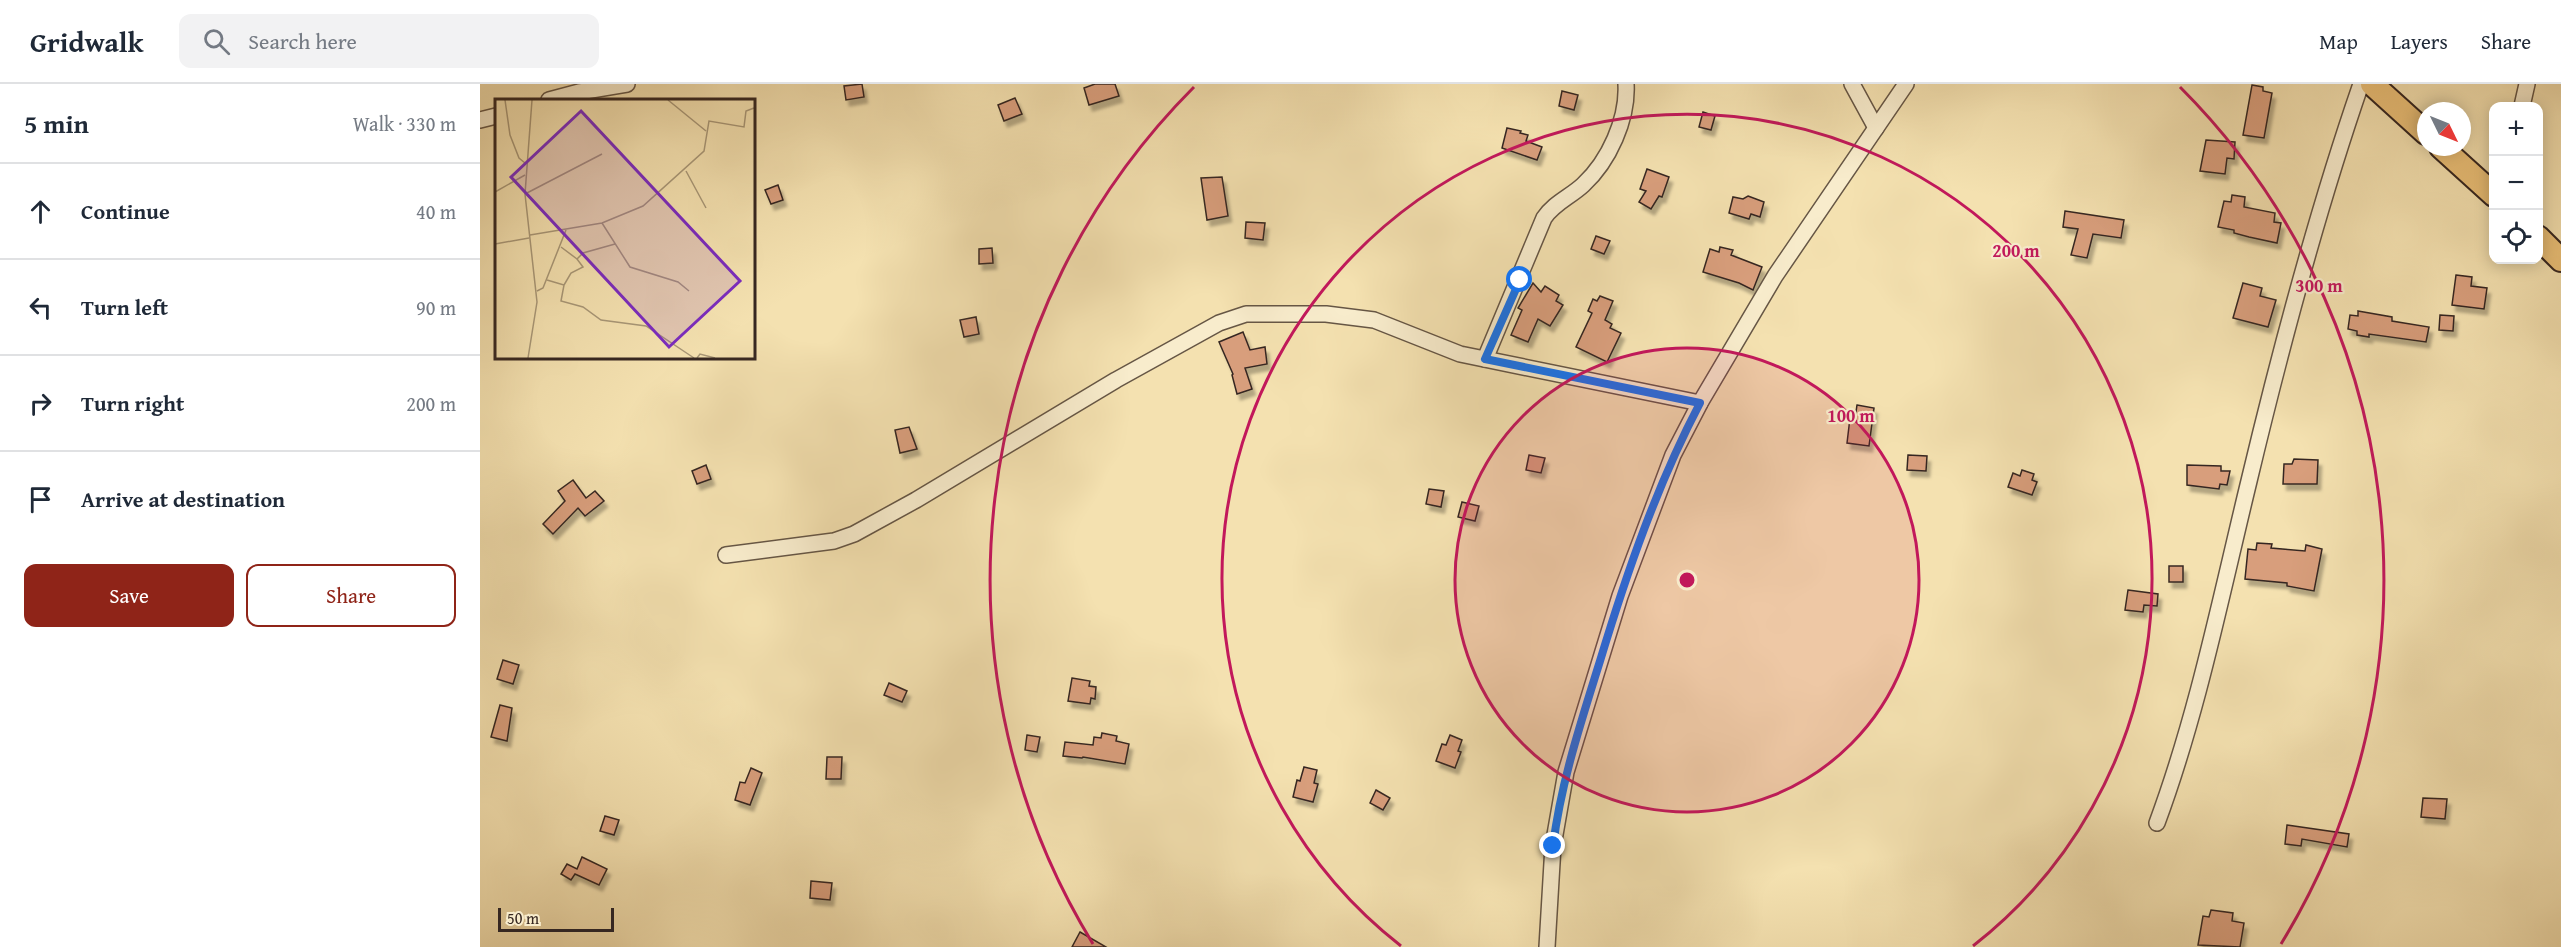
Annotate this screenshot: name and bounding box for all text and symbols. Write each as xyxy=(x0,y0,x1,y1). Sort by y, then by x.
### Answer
search box xyxy=(179,14,599,68)
text: Gridwalk xyxy=(30,21,143,62)
icon: search xyxy=(200,25,233,58)
text: Search here xyxy=(248,25,357,57)
text: Map xyxy=(2319,26,2358,57)
text: Layers xyxy=(2391,26,2448,57)
text: Share xyxy=(2481,26,2531,57)
inset map xyxy=(495,99,754,358)
north arrow xyxy=(2417,102,2471,156)
map controls xyxy=(2489,102,2543,264)
button: + xyxy=(2489,102,2543,156)
text: 5 min xyxy=(24,104,89,143)
text: Walk · 330 m xyxy=(353,109,456,138)
button: − xyxy=(2489,156,2543,210)
icon: ahead xyxy=(24,195,57,228)
text: Continue xyxy=(81,195,170,227)
text: 40 m xyxy=(416,197,456,226)
button: locate xyxy=(2489,210,2543,264)
text: 200 m xyxy=(1992,237,2040,264)
route start xyxy=(1506,266,1532,292)
text: 300 m xyxy=(2295,272,2343,299)
icon: left xyxy=(24,291,57,324)
text: Turn left xyxy=(81,291,168,323)
text: 90 m xyxy=(416,293,456,322)
icon: right xyxy=(24,387,57,420)
text: Turn right xyxy=(81,387,184,419)
text: 200 m xyxy=(406,389,456,418)
text: 100 m xyxy=(1827,402,1875,429)
icon: arrive xyxy=(24,483,57,516)
text: Arrive at destination xyxy=(81,483,285,515)
button: Save xyxy=(24,564,234,627)
button: Share xyxy=(246,564,456,627)
centre of rings xyxy=(1677,570,1697,590)
route end xyxy=(1539,832,1565,858)
scale bar xyxy=(498,905,614,932)
text: 50 m xyxy=(507,906,539,930)

